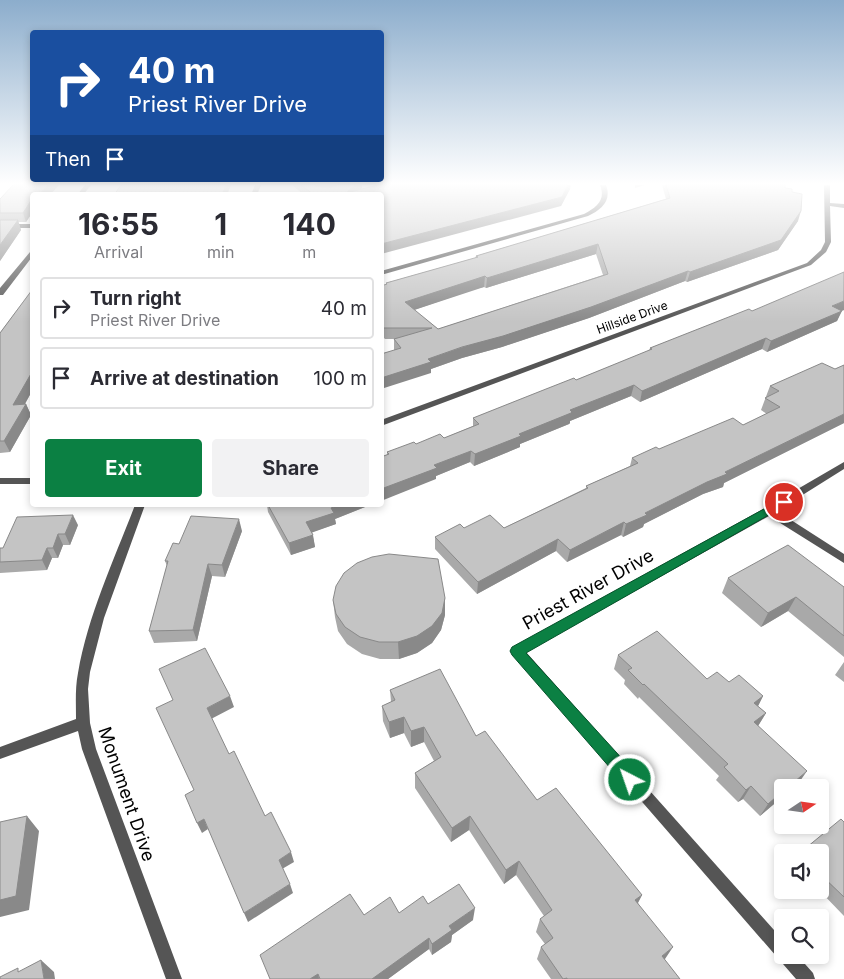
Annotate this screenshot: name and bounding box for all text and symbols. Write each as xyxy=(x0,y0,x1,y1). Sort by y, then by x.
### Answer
text: 40 m xyxy=(128,49,216,91)
icon: right xyxy=(45,50,110,115)
text: Priest River Drive xyxy=(128,91,307,117)
icon: arrive xyxy=(101,145,129,173)
text: Then xyxy=(45,148,91,171)
text: 16:55 xyxy=(78,206,159,242)
text: 1 xyxy=(214,206,227,242)
text: 140 xyxy=(282,206,336,242)
text: Arrival xyxy=(94,242,143,262)
text: min xyxy=(207,242,234,262)
text: m xyxy=(302,242,316,262)
text: Turn right xyxy=(90,287,181,310)
icon: right xyxy=(47,294,75,322)
text: 40 m xyxy=(321,297,367,320)
street label: Hillside Drive xyxy=(594,297,670,337)
text: Priest River Drive xyxy=(90,310,220,330)
icon: arrive xyxy=(47,364,75,392)
text: Arrive at destination xyxy=(90,367,279,390)
text: 100 m xyxy=(313,367,367,390)
button: Exit xyxy=(45,439,202,497)
button: Share xyxy=(212,439,369,497)
pin xyxy=(763,481,805,523)
icon: arrive xyxy=(770,488,798,516)
street label: Priest River Drive xyxy=(519,544,657,634)
street label: Monument Drive xyxy=(94,724,160,864)
position arrow xyxy=(603,753,655,805)
north arrow xyxy=(774,779,829,834)
map controls xyxy=(774,779,829,964)
button: sound xyxy=(774,844,829,899)
button: search xyxy=(774,909,829,964)

